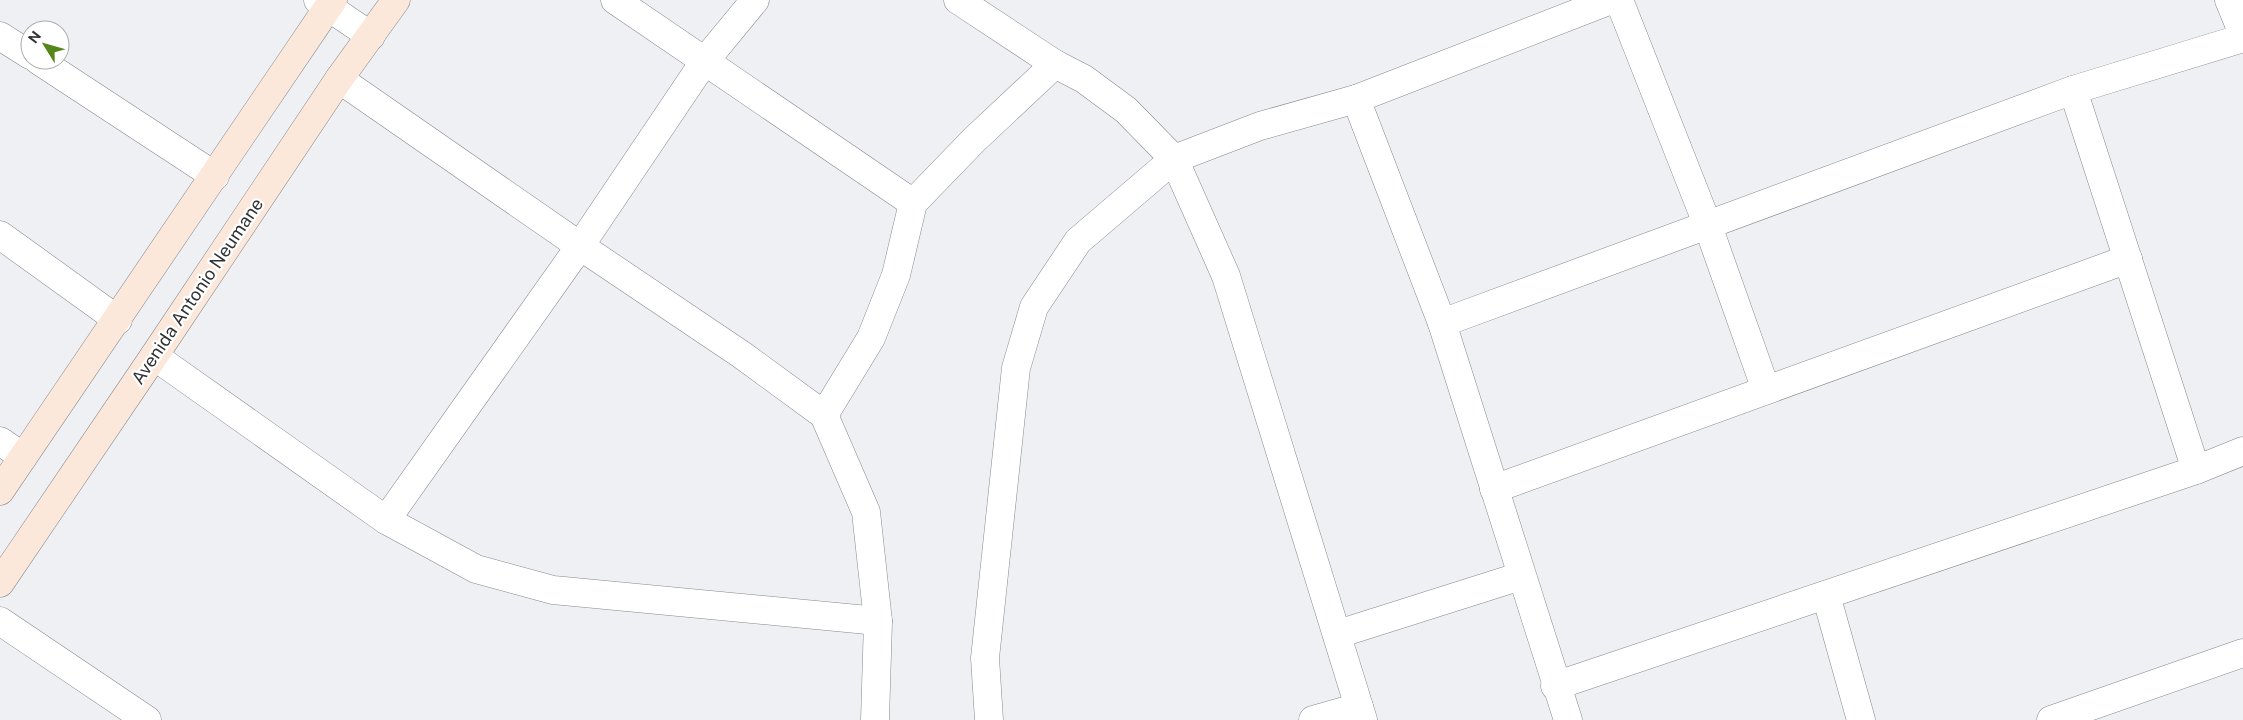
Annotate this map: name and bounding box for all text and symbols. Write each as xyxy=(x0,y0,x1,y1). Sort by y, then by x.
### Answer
north arrow xyxy=(20,20,70,70)
text: N xyxy=(25,28,44,46)
street label: Avenida Antonio Neumane xyxy=(127,194,267,388)

